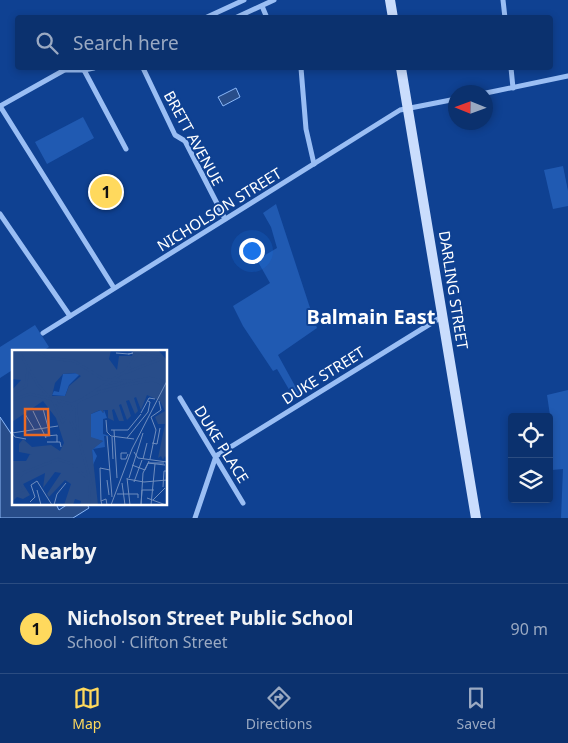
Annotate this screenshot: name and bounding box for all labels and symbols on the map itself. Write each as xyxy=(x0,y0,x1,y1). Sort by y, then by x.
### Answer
north arrow xyxy=(448,85,493,130)
street label: BRETT AVENUE xyxy=(160,87,228,189)
street label: NICHOLSON STREET xyxy=(153,162,285,255)
pin: 1 xyxy=(90,173,122,211)
street label: DARLING STREET xyxy=(435,229,473,351)
your location xyxy=(239,238,265,264)
district label: Balmain East xyxy=(307,303,436,330)
street label: DUKE STREET xyxy=(278,341,369,408)
inset map xyxy=(12,350,168,506)
street label: DUKE PLACE xyxy=(190,402,254,486)

